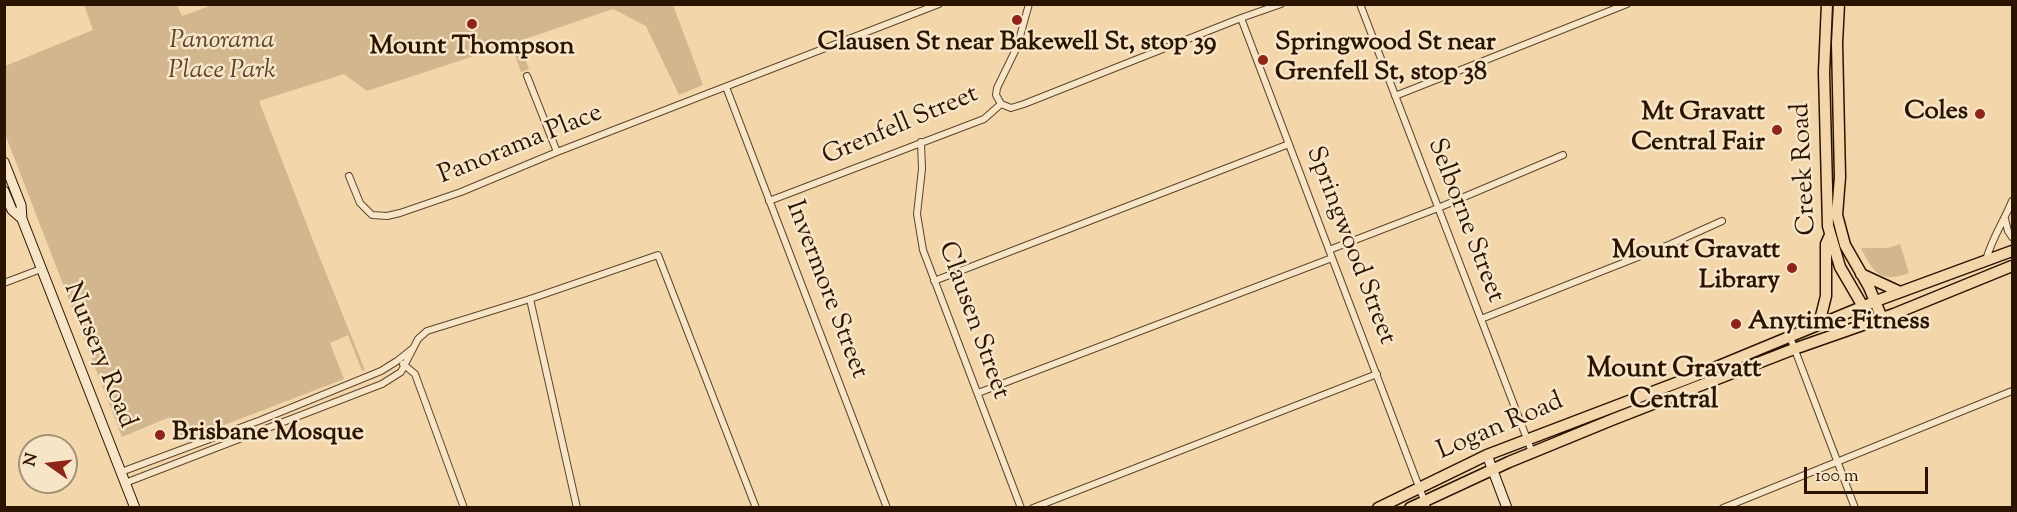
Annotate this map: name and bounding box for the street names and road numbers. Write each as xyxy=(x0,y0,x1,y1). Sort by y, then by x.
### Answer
street label: Grenfell Street xyxy=(818,80,984,174)
street label: Panorama Place xyxy=(435,99,607,193)
street label: Creek Road xyxy=(1787,102,1825,236)
street label: Selborne Street xyxy=(1418,135,1510,307)
street label: Springwood Street xyxy=(1297,143,1401,349)
street label: Invermore Street xyxy=(777,197,873,383)
street label: Clausen Street xyxy=(929,238,1015,404)
street label: Nursery Road xyxy=(55,279,141,433)
street label: Logan Road xyxy=(1433,387,1569,469)

